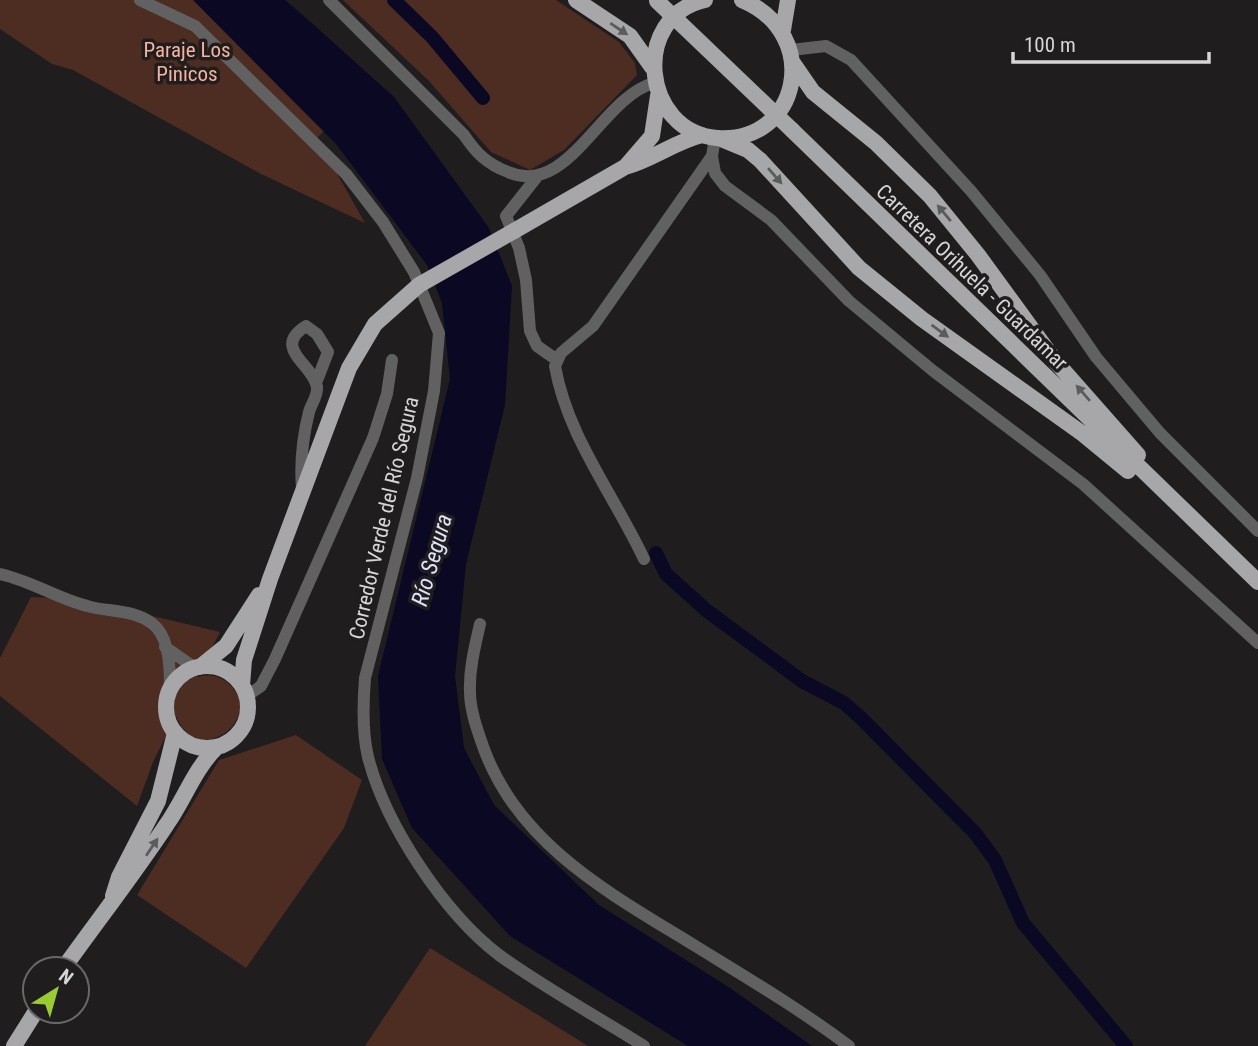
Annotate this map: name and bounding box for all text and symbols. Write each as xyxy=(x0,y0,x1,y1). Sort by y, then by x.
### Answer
scale bar xyxy=(1013,21,1209,65)
one-way arrow xyxy=(610,22,628,36)
text: 100 m xyxy=(1024,33,1076,57)
park label: Paraje Los Pinicos xyxy=(143,38,231,86)
one-way arrow xyxy=(766,167,782,184)
street label: Carretera Orihuela - Guardamar xyxy=(871,179,1073,375)
one-way arrow xyxy=(937,204,952,221)
one-way arrow xyxy=(931,324,949,338)
one-way arrow xyxy=(1075,384,1091,402)
street label: Corredor Verde del Río Segura xyxy=(344,394,424,642)
water label: Río Segura xyxy=(406,511,458,609)
one-way arrow xyxy=(145,838,159,856)
north arrow xyxy=(21,955,91,1025)
text: N xyxy=(54,964,77,990)

